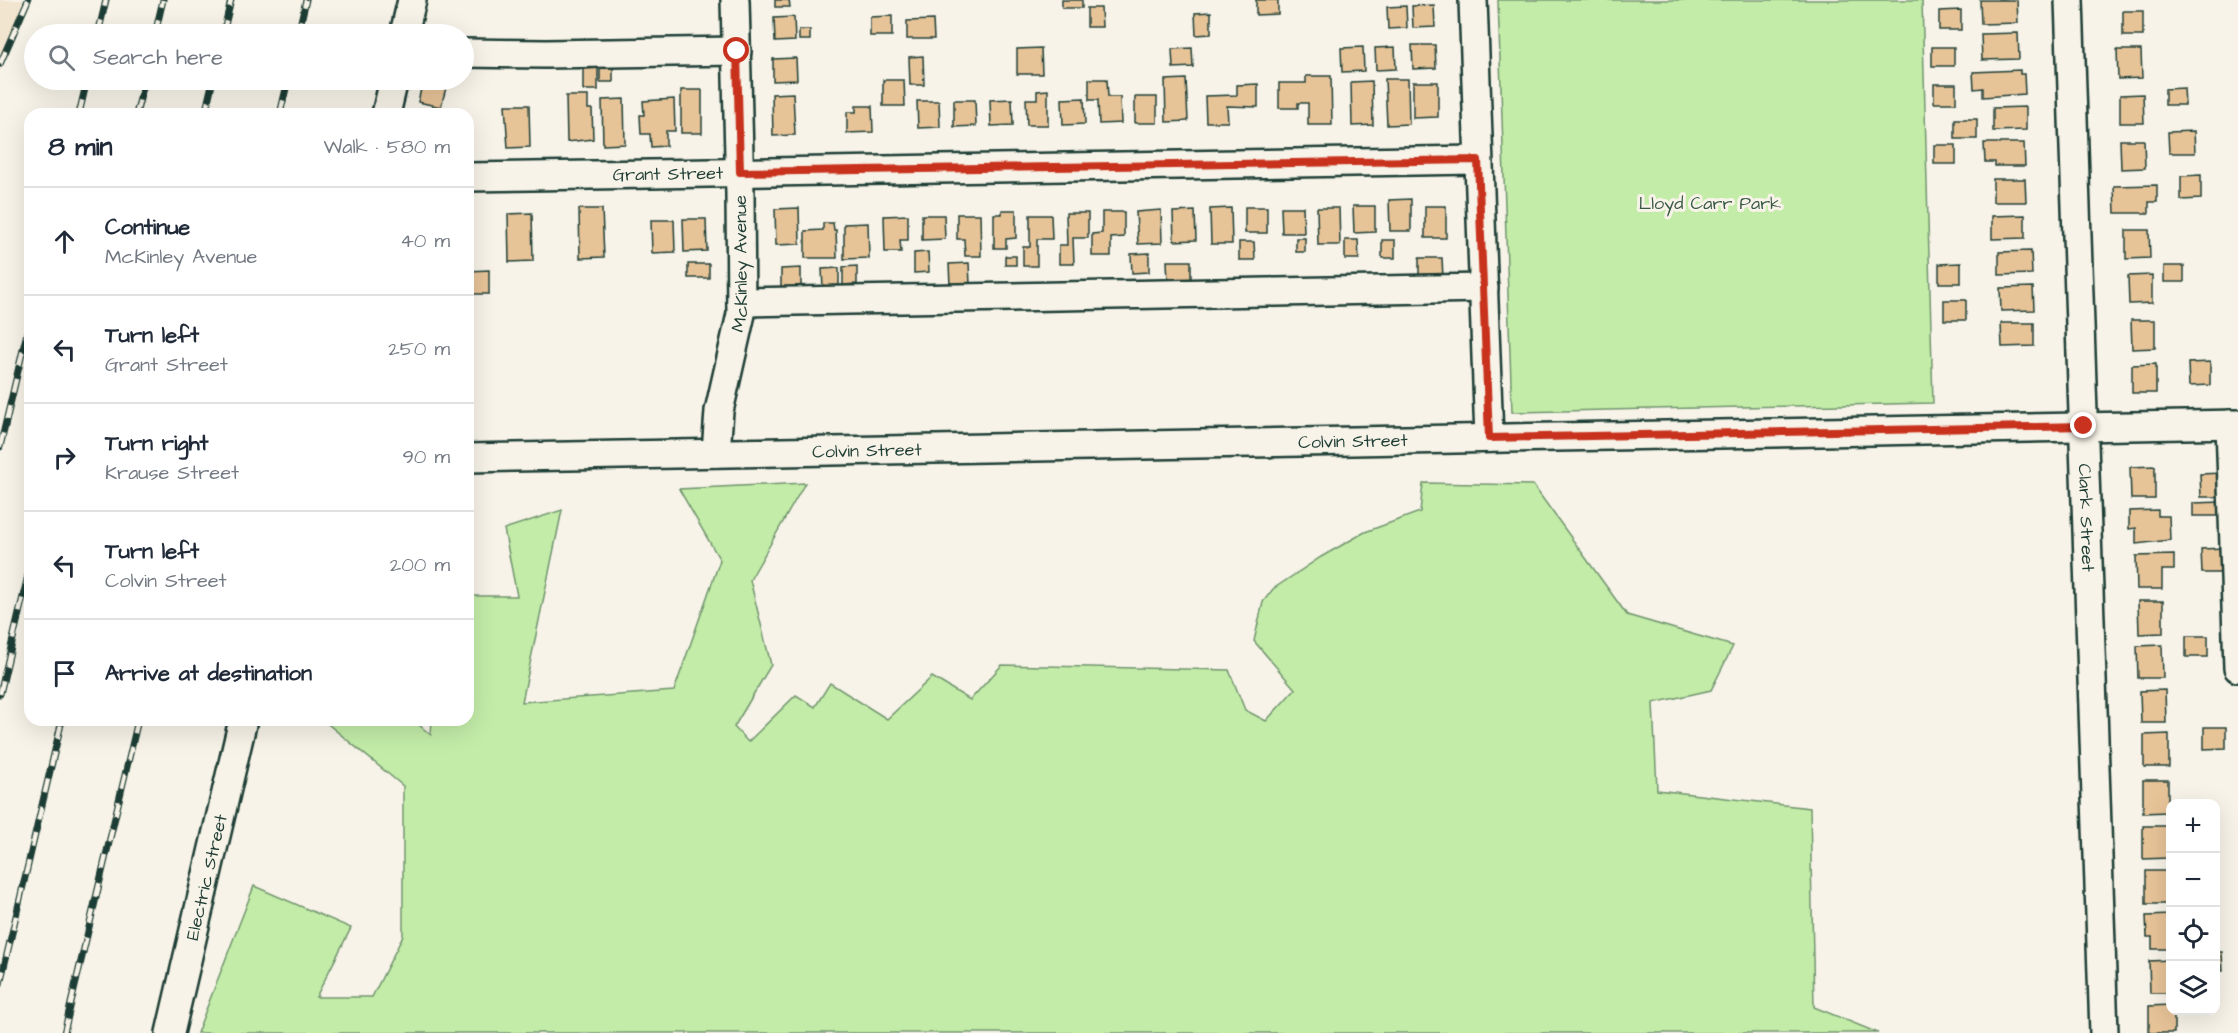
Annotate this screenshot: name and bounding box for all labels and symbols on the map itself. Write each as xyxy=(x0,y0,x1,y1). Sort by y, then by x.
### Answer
route start xyxy=(723,37,749,63)
street label: Grant Street xyxy=(612,160,724,187)
park label: Lloyd Carr Park xyxy=(1639,191,1781,217)
street label: McKinley Avenue xyxy=(725,195,754,334)
route end xyxy=(2070,412,2096,438)
street label: Colvin Street xyxy=(1298,427,1409,455)
street label: Colvin Street xyxy=(812,437,923,464)
street label: Clark Street xyxy=(2072,463,2101,573)
street label: Electric Street xyxy=(180,811,233,943)

